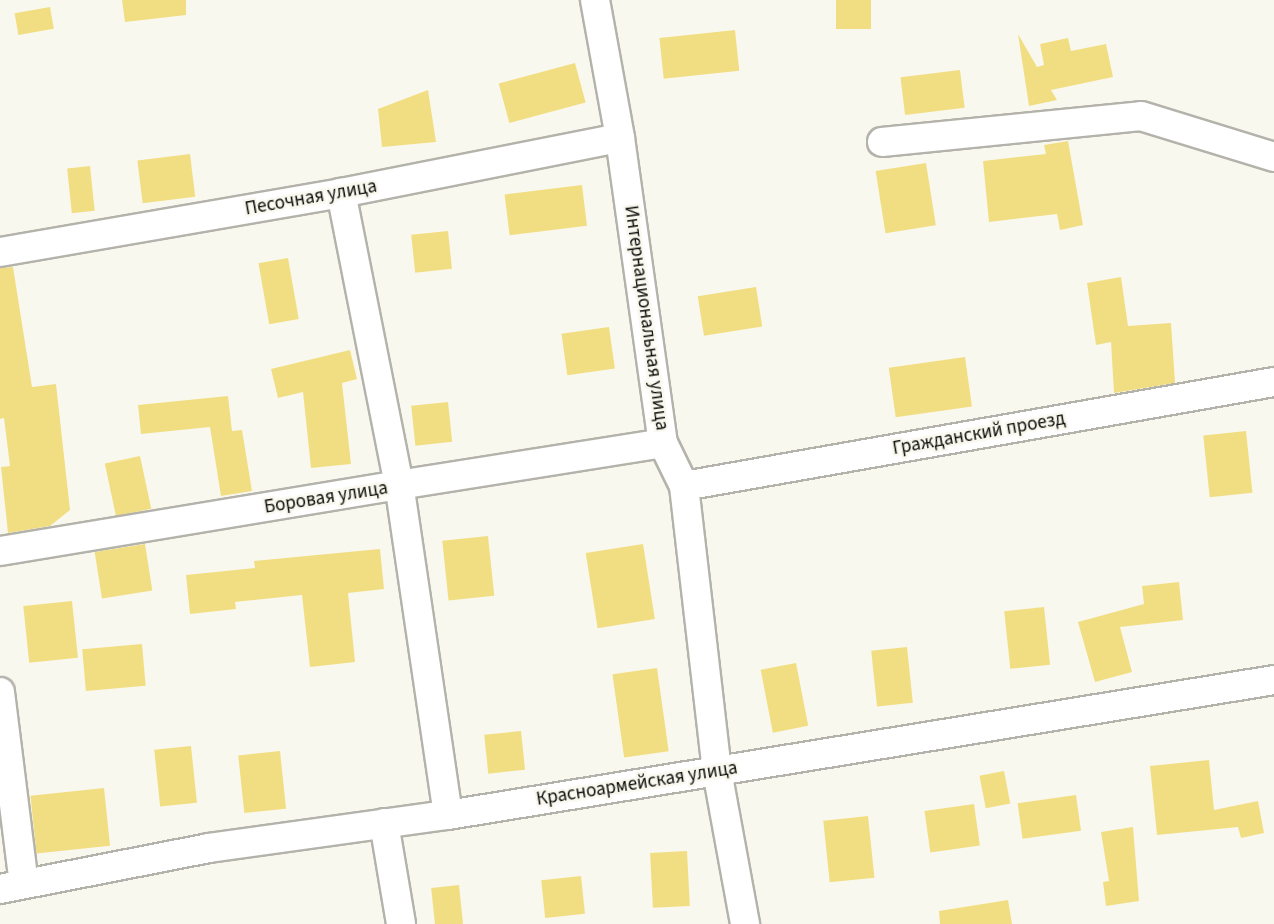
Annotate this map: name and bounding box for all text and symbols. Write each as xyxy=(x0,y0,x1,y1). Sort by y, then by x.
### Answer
street label: Песочная улица xyxy=(243,175,379,221)
street label: Интернациональная улица xyxy=(619,204,673,432)
street label: Гражданский проезд xyxy=(891,408,1067,460)
street label: Боровая улица xyxy=(263,477,389,519)
street label: Красноармейская улица xyxy=(535,757,739,811)

